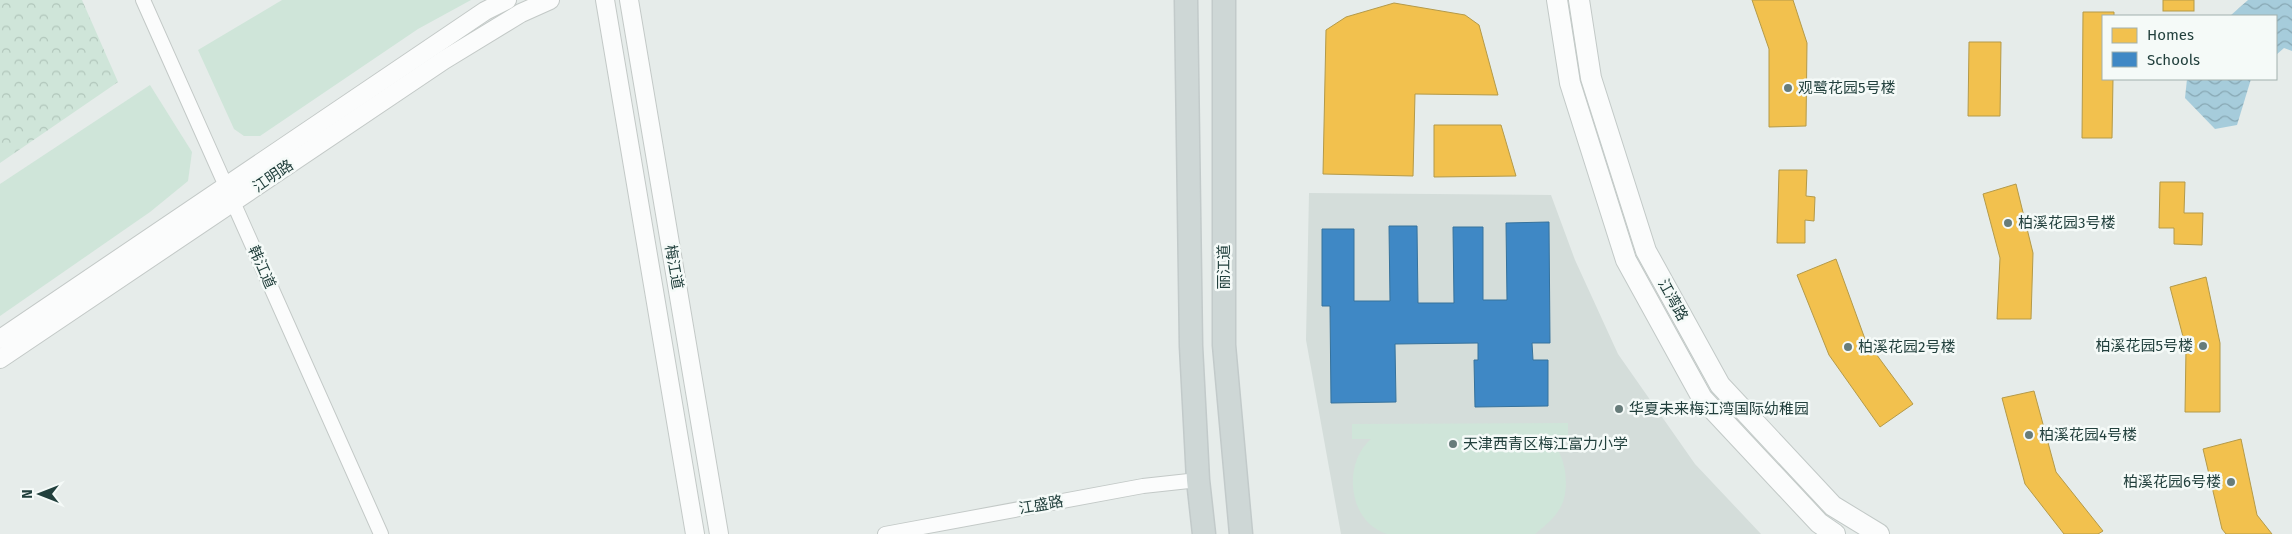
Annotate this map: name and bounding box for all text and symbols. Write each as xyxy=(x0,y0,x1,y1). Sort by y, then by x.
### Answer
legend xyxy=(2102,15,2277,80)
text: Homes xyxy=(2147,26,2194,44)
text: Schools xyxy=(2147,51,2200,69)
place label: 观鹭花园5号楼 xyxy=(1798,79,1896,97)
marker: 观鹭花园5号楼 xyxy=(1782,82,1794,94)
street label: 江明路 xyxy=(249,156,297,196)
place label: 柏溪花园3号楼 xyxy=(2018,214,2116,232)
marker: 柏溪花园3号楼 xyxy=(2002,217,2014,229)
street label: 韩江道 xyxy=(245,243,279,291)
street label: 梅江道 xyxy=(661,243,687,291)
street label: 丽江道 xyxy=(1215,244,1233,290)
street label: 江湾路 xyxy=(1654,276,1692,324)
place label: 柏溪花园5号楼 xyxy=(2095,337,2193,355)
place label: 柏溪花园2号楼 xyxy=(1858,338,1955,356)
marker: 柏溪花园5号楼 xyxy=(2197,340,2209,352)
marker: 柏溪花园2号楼 xyxy=(1842,341,1854,353)
place label: 华夏未来梅江湾国际幼稚园 xyxy=(1629,400,1809,418)
marker: 华夏未来梅江湾国际幼稚园 xyxy=(1613,403,1625,415)
place label: 柏溪花园4号楼 xyxy=(2039,426,2137,444)
marker: 柏溪花园4号楼 xyxy=(2023,429,2035,441)
place label: 天津西青区梅江富力小学 xyxy=(1463,435,1628,453)
marker: 天津西青区梅江富力小学 xyxy=(1447,438,1459,450)
north arrow xyxy=(15,469,65,519)
place label: 柏溪花园6号楼 xyxy=(2123,473,2221,491)
marker: 柏溪花园6号楼 xyxy=(2225,476,2237,488)
text: N xyxy=(19,489,36,499)
street label: 江盛路 xyxy=(1017,492,1065,518)

